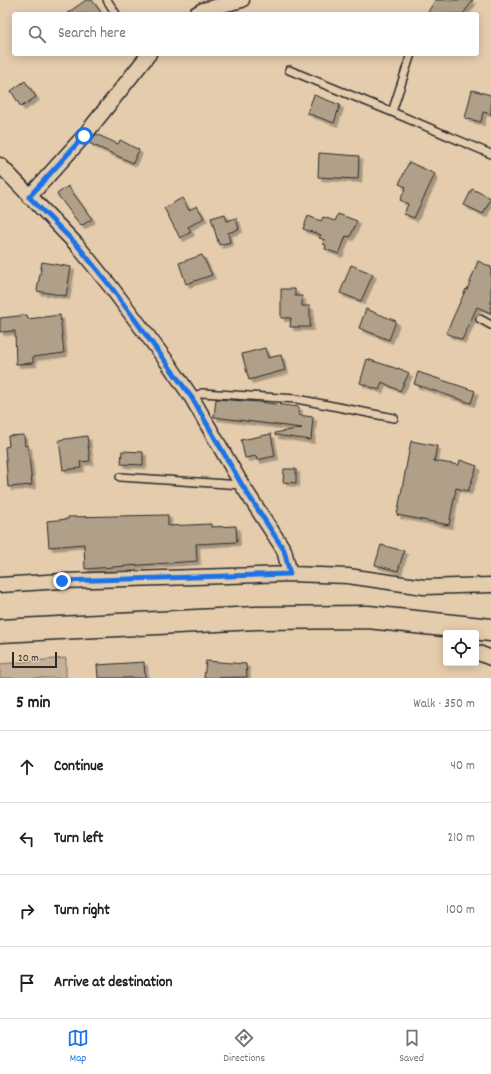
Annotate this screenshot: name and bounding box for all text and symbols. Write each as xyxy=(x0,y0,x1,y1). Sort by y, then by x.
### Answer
search box xyxy=(12,12,479,56)
icon: search xyxy=(26,23,48,45)
text: Search here xyxy=(58,23,126,45)
route start xyxy=(75,127,93,145)
route end xyxy=(53,572,71,590)
map controls xyxy=(443,630,479,666)
button: locate xyxy=(443,630,479,666)
scale bar xyxy=(12,650,57,669)
text: 20 m xyxy=(18,651,39,667)
text: 5 min xyxy=(16,692,50,716)
text: Walk · 350 m xyxy=(413,695,475,714)
icon: ahead xyxy=(16,756,38,778)
text: Continue xyxy=(54,756,103,778)
text: 40 m xyxy=(451,757,475,776)
icon: left xyxy=(16,828,38,850)
text: Turn left xyxy=(54,828,103,850)
text: 210 m xyxy=(447,829,475,848)
icon: right xyxy=(16,900,38,922)
text: Turn right xyxy=(54,900,110,922)
text: 100 m xyxy=(446,901,475,920)
icon: arrive xyxy=(16,972,38,994)
text: Arrive at destination xyxy=(54,972,172,994)
tab: Map xyxy=(67,1027,89,1067)
tab: Directions xyxy=(223,1027,265,1067)
tab: Saved xyxy=(399,1027,424,1067)

